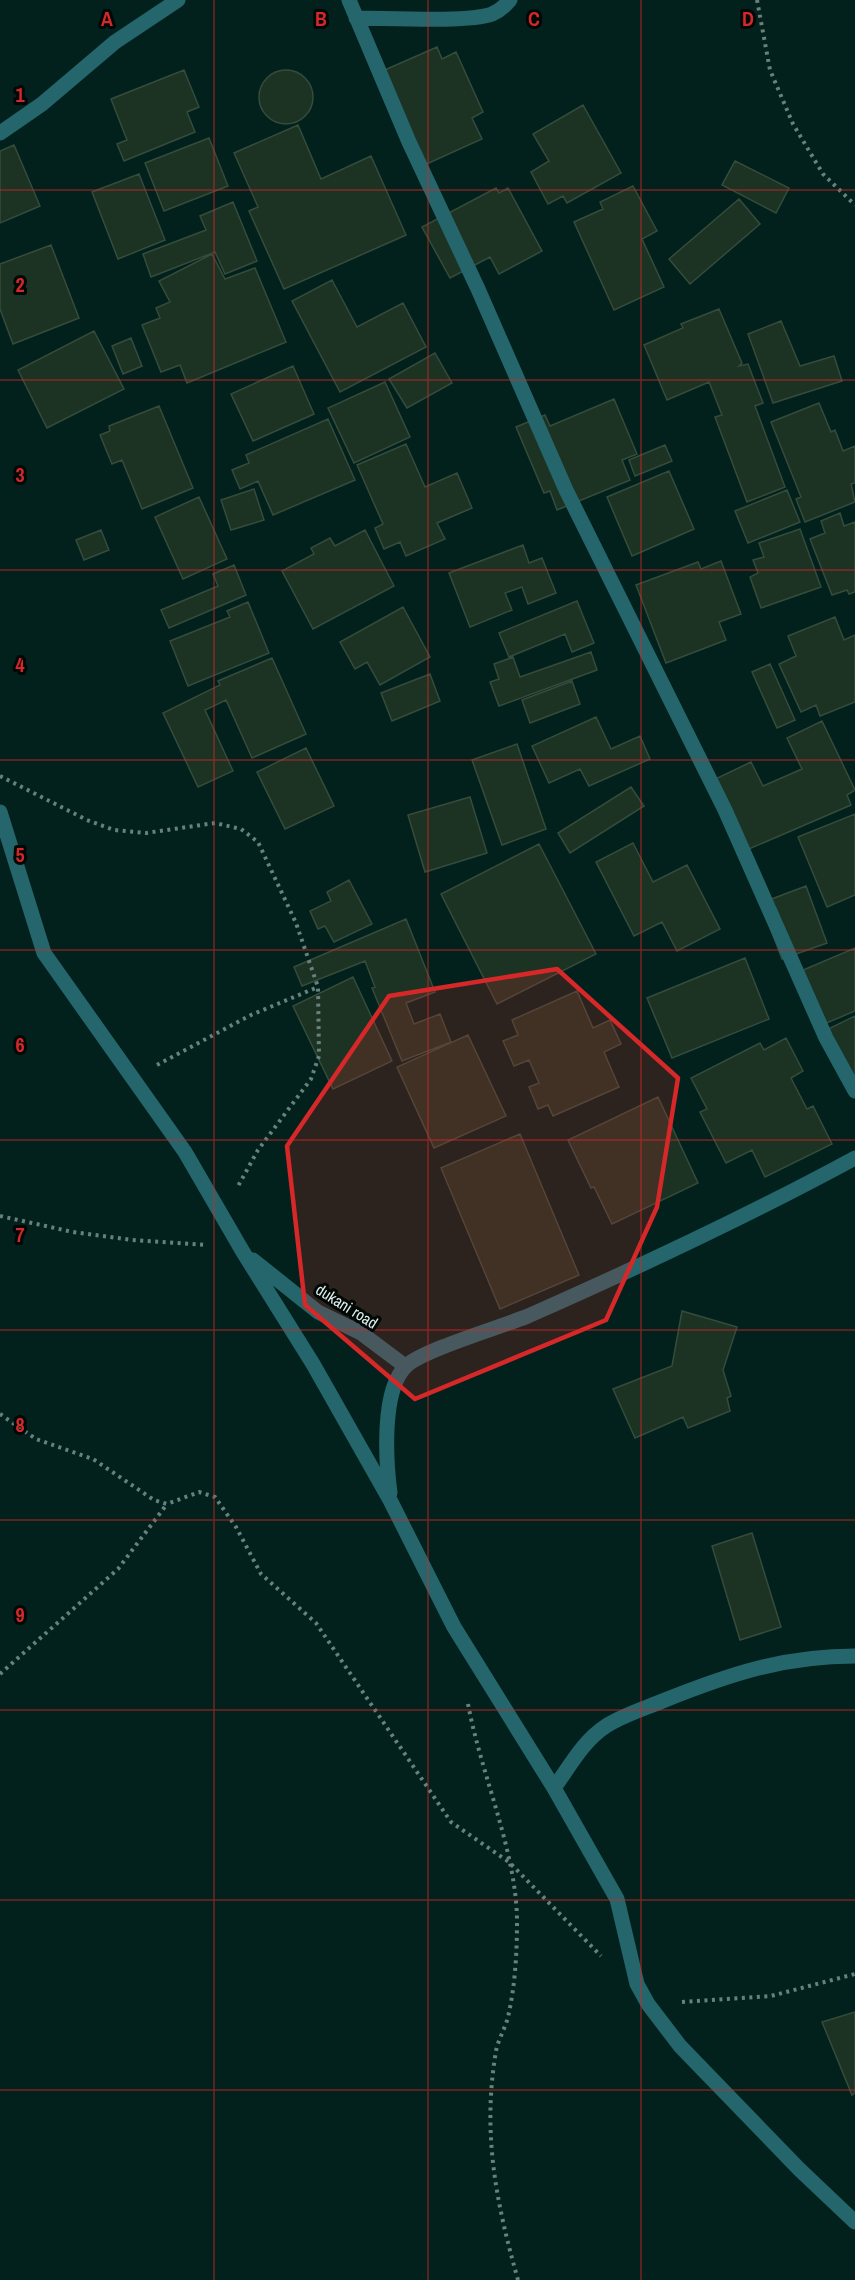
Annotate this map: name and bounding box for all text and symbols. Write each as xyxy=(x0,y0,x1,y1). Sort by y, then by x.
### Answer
text: A xyxy=(101,5,113,32)
text: B xyxy=(315,5,327,32)
text: C xyxy=(528,5,540,32)
text: D xyxy=(742,5,754,32)
text: 1 xyxy=(15,81,25,108)
text: 2 xyxy=(15,271,25,298)
text: 3 xyxy=(15,461,25,488)
text: 4 xyxy=(15,651,25,678)
text: 5 xyxy=(15,841,25,868)
text: 6 xyxy=(15,1031,25,1058)
text: 7 xyxy=(15,1221,25,1248)
street label: dukani road xyxy=(312,1278,382,1334)
text: 8 xyxy=(15,1411,25,1438)
text: 9 xyxy=(15,1601,25,1628)

